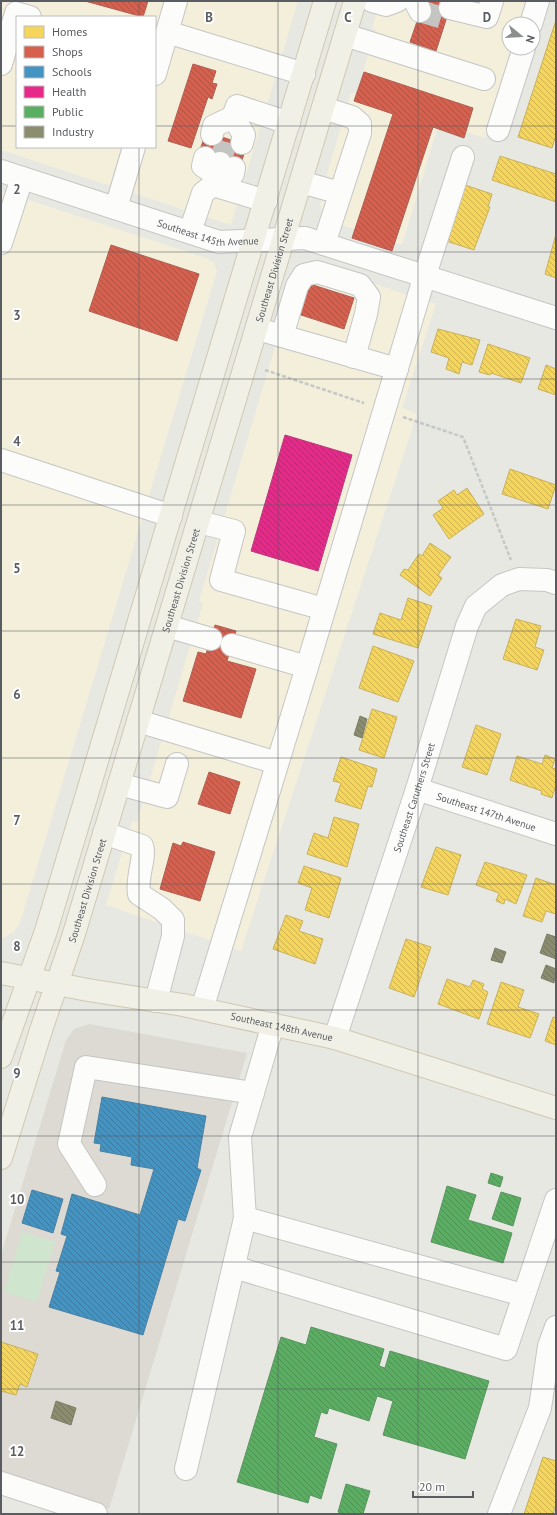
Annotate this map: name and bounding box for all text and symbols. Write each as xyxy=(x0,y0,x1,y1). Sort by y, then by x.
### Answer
text: B xyxy=(205,9,213,26)
text: C xyxy=(344,9,352,26)
text: D xyxy=(483,9,491,26)
legend xyxy=(16,16,156,148)
north arrow xyxy=(501,16,541,56)
text: Homes xyxy=(52,24,87,39)
text: N xyxy=(523,33,538,45)
text: Shops xyxy=(52,44,83,59)
text: Schools xyxy=(52,64,92,79)
text: Health xyxy=(52,84,86,99)
text: Public xyxy=(52,104,84,119)
text: Industry xyxy=(52,124,94,139)
text: 2 xyxy=(13,181,21,198)
street label: Southeast 145th Avenue xyxy=(156,216,259,249)
street label: Southeast Division Street xyxy=(253,216,296,324)
text: 3 xyxy=(13,307,21,324)
text: 4 xyxy=(13,433,21,450)
street label: Southeast Division Street xyxy=(159,526,203,634)
text: 5 xyxy=(13,560,21,577)
text: 6 xyxy=(13,686,21,703)
street label: Southeast Caruthers Street xyxy=(391,741,438,854)
street label: Southeast 147th Avenue xyxy=(435,790,538,834)
text: 7 xyxy=(13,812,21,829)
street label: Southeast Division Street xyxy=(66,836,109,944)
text: 8 xyxy=(13,938,21,955)
street label: Southeast 148th Avenue xyxy=(229,1010,334,1044)
text: 9 xyxy=(13,1065,21,1082)
text: 10 xyxy=(10,1191,24,1208)
text: 11 xyxy=(10,1317,24,1334)
text: 12 xyxy=(10,1443,24,1460)
scale bar xyxy=(413,1473,473,1499)
text: 20 m xyxy=(419,1479,445,1494)

